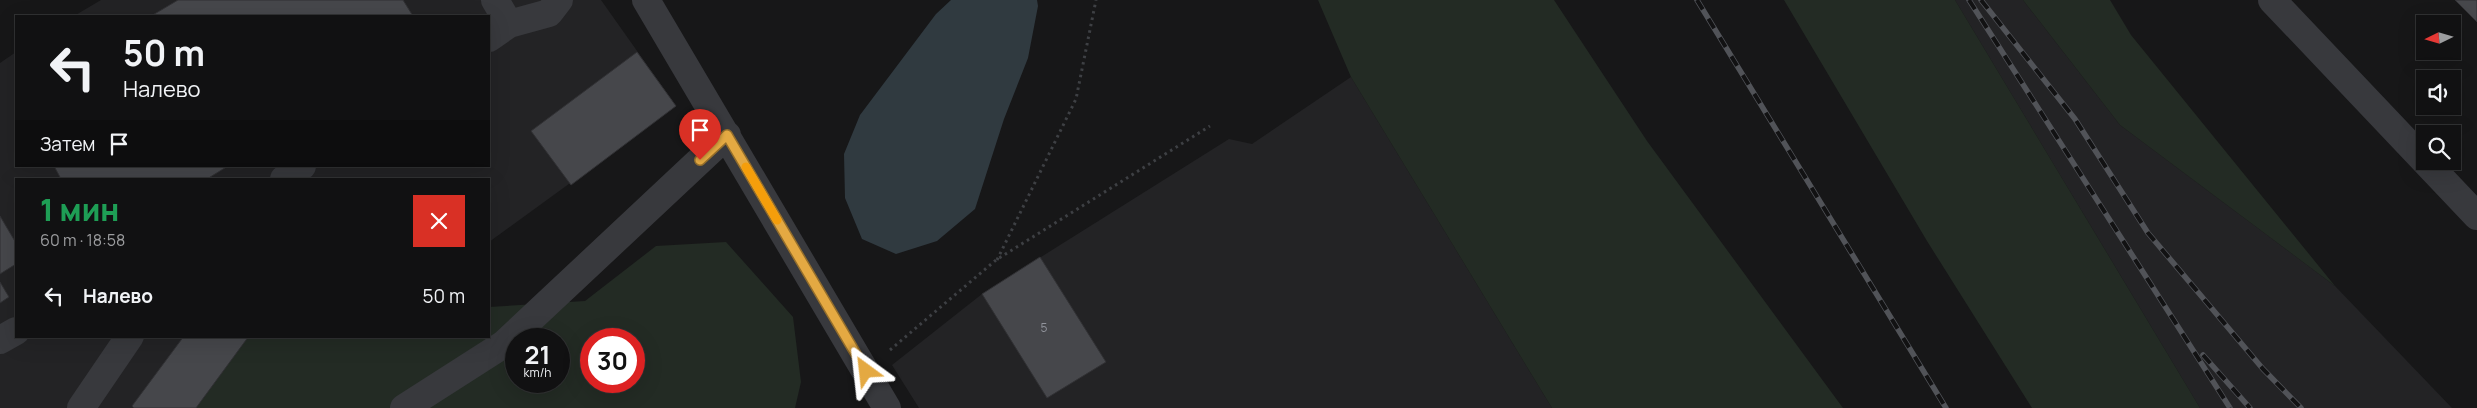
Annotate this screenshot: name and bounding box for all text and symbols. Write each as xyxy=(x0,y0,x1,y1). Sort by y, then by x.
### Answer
north arrow xyxy=(2416,15,2461,60)
map controls xyxy=(2416,15,2461,170)
text: 50 m xyxy=(123,29,205,77)
icon: left xyxy=(40,35,105,100)
button: sound xyxy=(2416,70,2461,115)
text: Налево xyxy=(123,74,201,104)
pin xyxy=(679,109,721,160)
icon: arrive xyxy=(686,116,714,144)
button: search xyxy=(2416,125,2461,170)
icon: arrive xyxy=(105,130,133,158)
text: Затем xyxy=(40,131,95,157)
text: 1 мин xyxy=(40,189,119,230)
button: close xyxy=(413,195,465,247)
text: 60 m · 18:58 xyxy=(40,229,125,251)
icon: left xyxy=(40,282,68,310)
text: Налево xyxy=(83,283,153,309)
text: 50 m xyxy=(423,283,465,309)
house number: 5 xyxy=(1041,319,1048,336)
speed limit sign: 30 xyxy=(580,328,645,393)
text: 21 xyxy=(525,337,550,372)
position arrow xyxy=(839,344,891,396)
text: km/h xyxy=(524,364,551,381)

